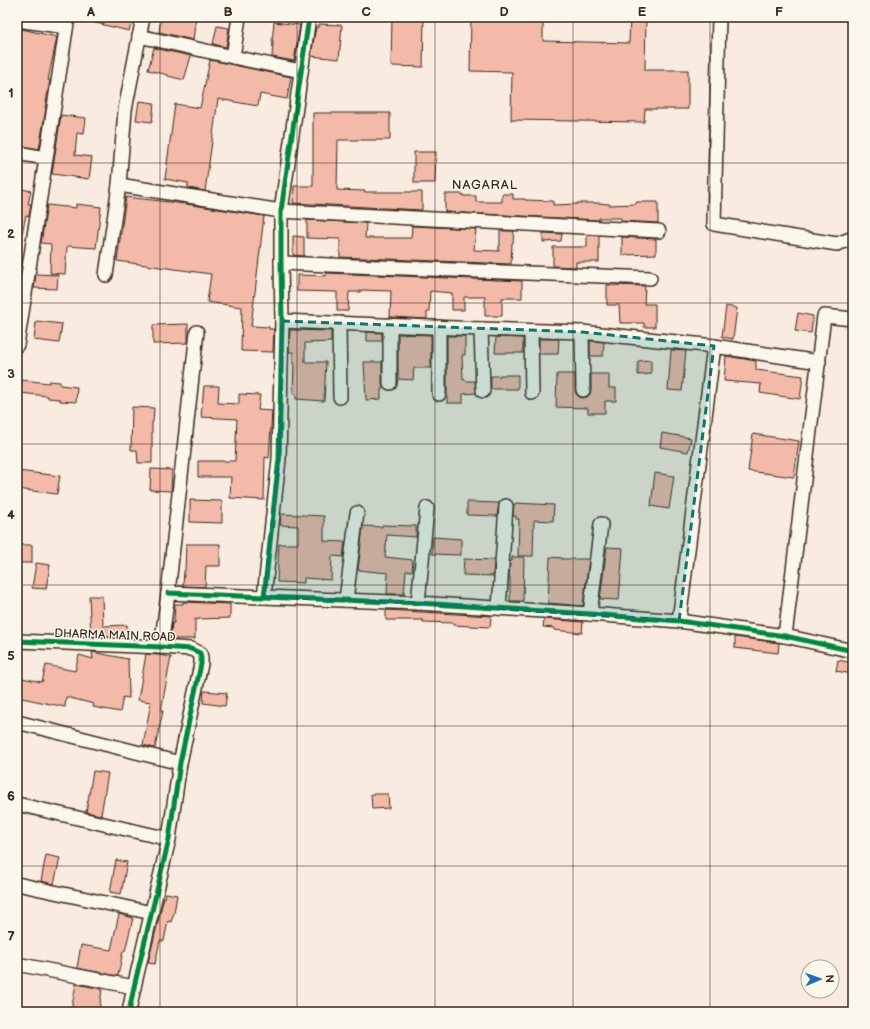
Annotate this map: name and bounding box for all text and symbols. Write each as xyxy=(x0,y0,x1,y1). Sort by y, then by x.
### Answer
text: A xyxy=(86,4,95,20)
text: B xyxy=(223,4,233,20)
text: C xyxy=(361,4,371,20)
text: D xyxy=(499,4,509,20)
text: E xyxy=(638,4,647,20)
text: F xyxy=(775,4,783,20)
text: 1 xyxy=(8,85,14,101)
district label: NAGARAL xyxy=(452,177,518,193)
text: 2 xyxy=(7,226,15,242)
text: 3 xyxy=(7,366,15,382)
text: 4 xyxy=(7,507,15,523)
street label: DHARMA MAIN ROAD xyxy=(54,626,176,645)
text: 5 xyxy=(7,648,15,664)
text: 6 xyxy=(7,788,15,804)
text: 7 xyxy=(7,929,15,945)
north arrow xyxy=(800,959,840,999)
text: N xyxy=(823,974,836,983)

